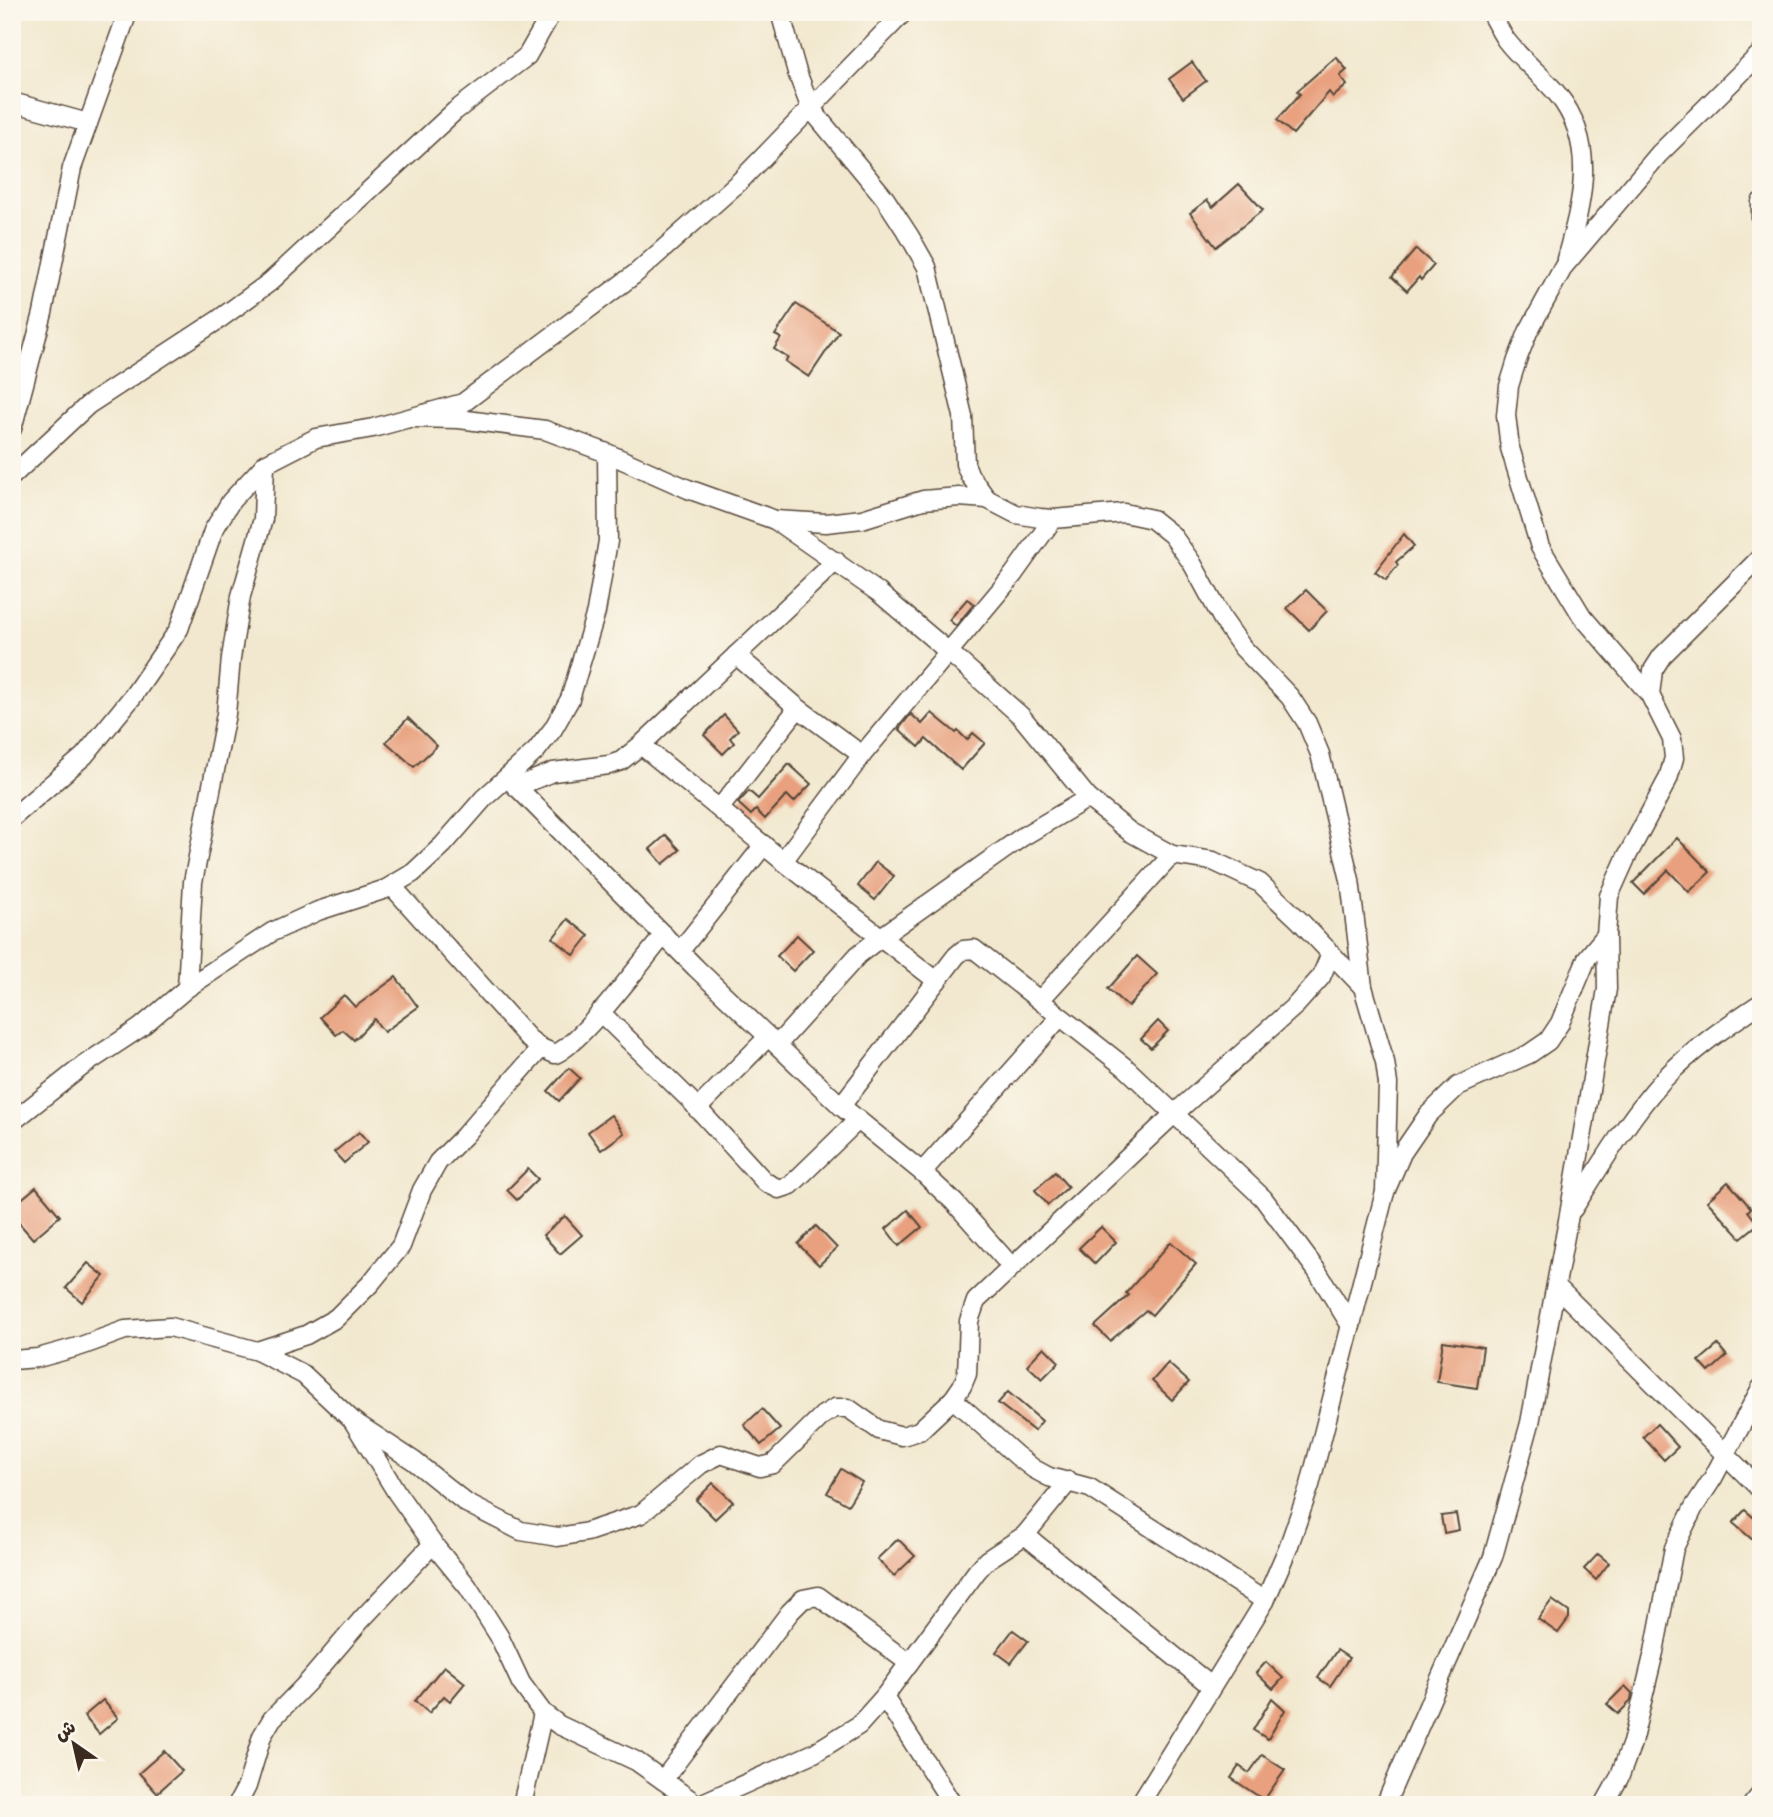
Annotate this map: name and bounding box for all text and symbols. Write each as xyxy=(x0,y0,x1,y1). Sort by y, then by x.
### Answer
north arrow xyxy=(38,1708,108,1778)
text: ش xyxy=(47,1712,81,1747)

